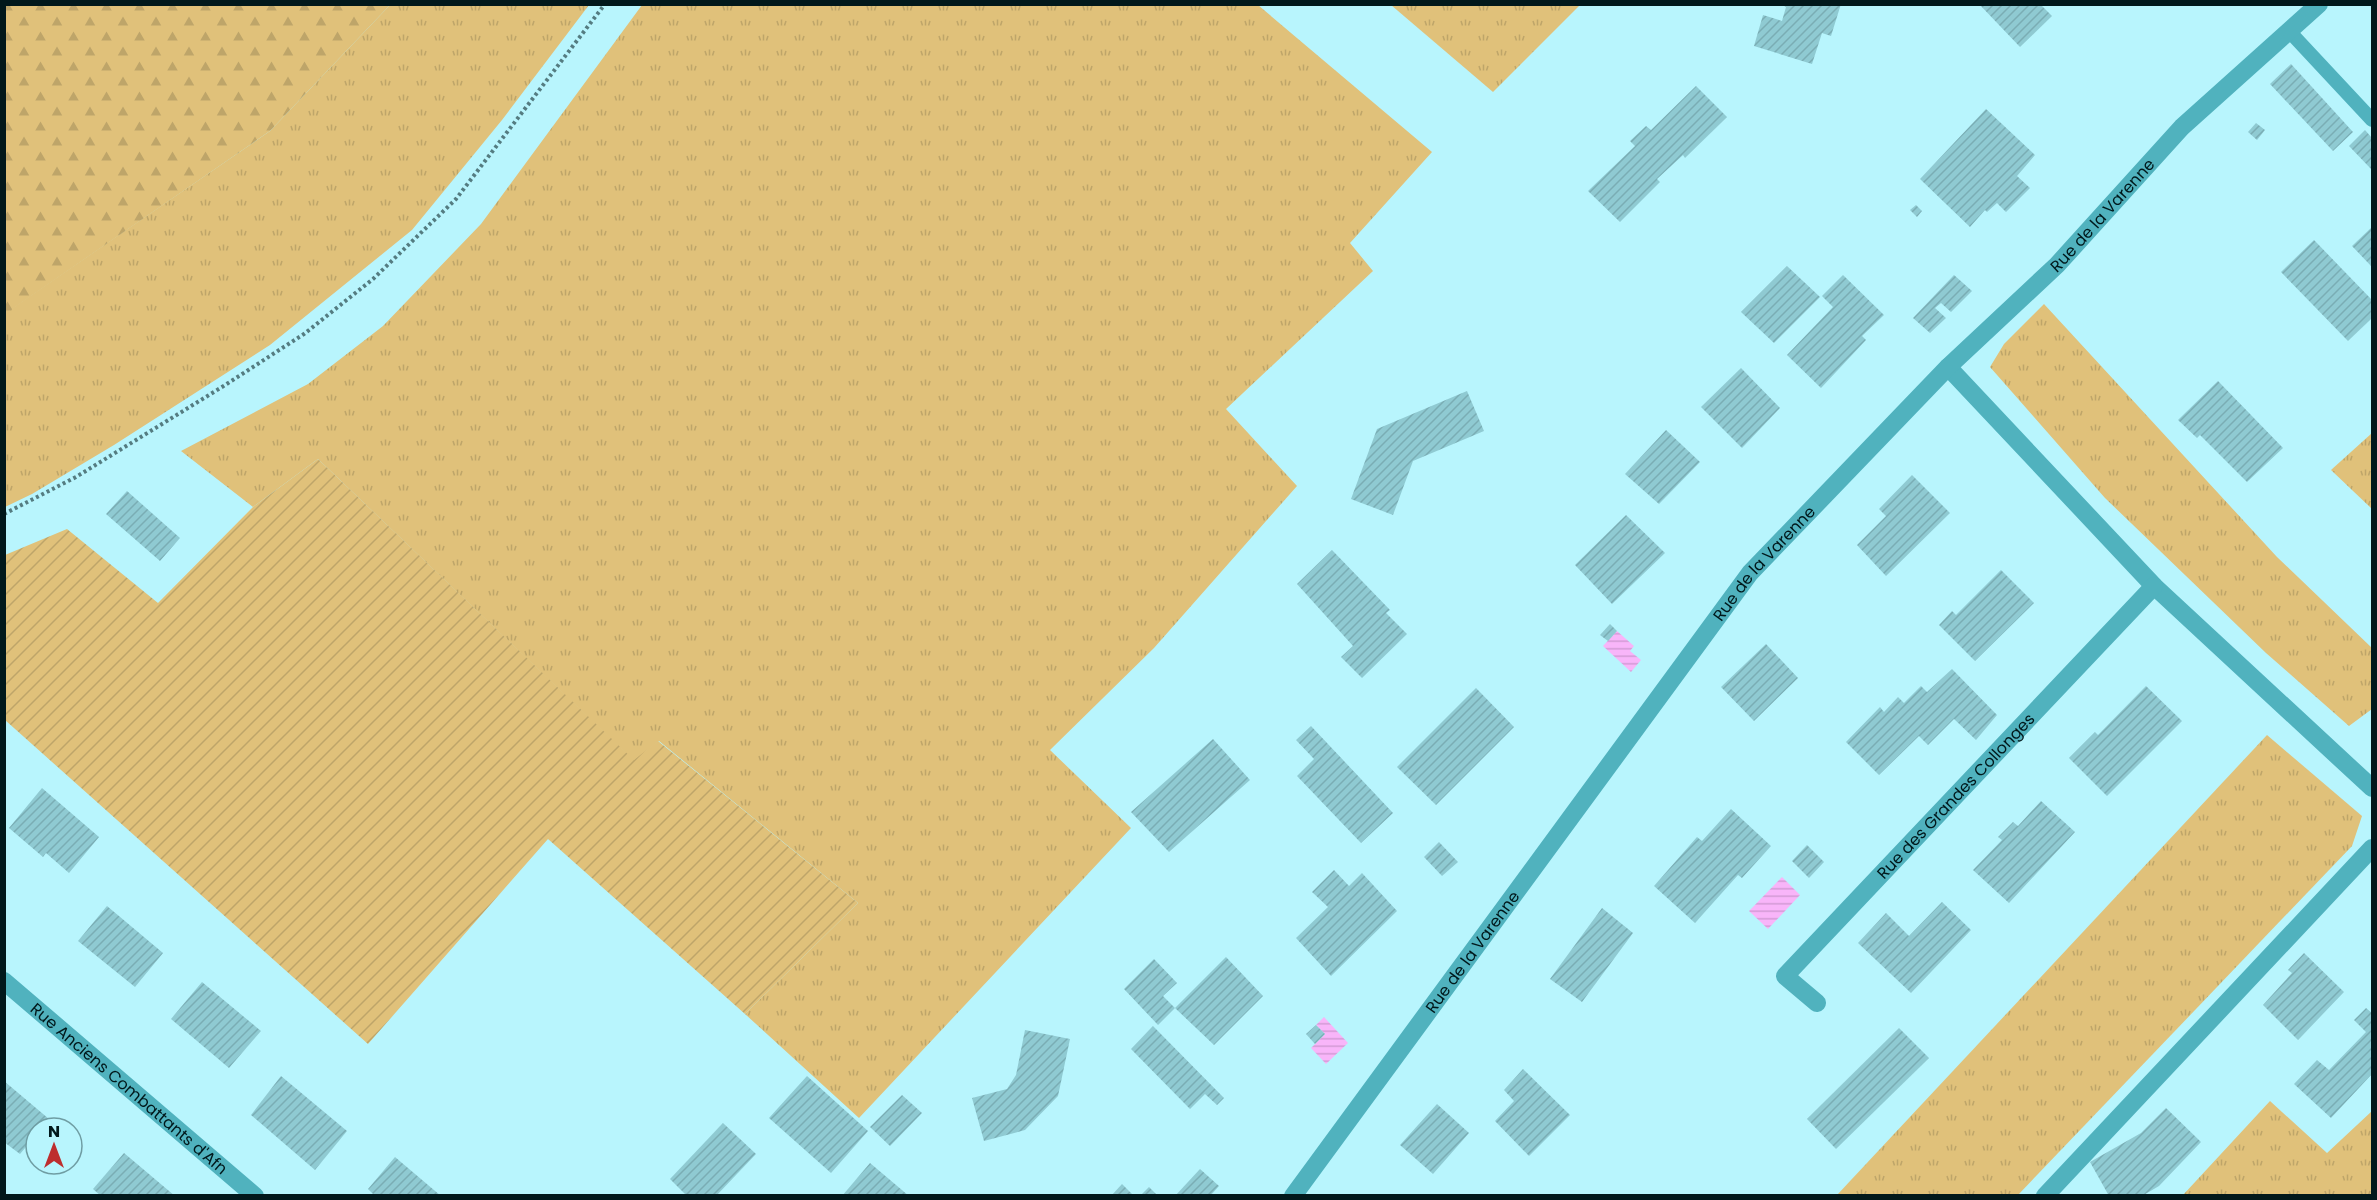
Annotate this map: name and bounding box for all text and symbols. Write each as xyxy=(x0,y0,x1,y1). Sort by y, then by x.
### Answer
street label: Rue de la Varenne xyxy=(2045,153,2160,278)
street label: Rue de la Varenne xyxy=(1708,501,1821,626)
street label: Rue des Grandes Collonges xyxy=(1872,708,2040,884)
street label: Rue de la Varenne xyxy=(1420,886,1525,1018)
street label: Rue Anciens Combattants d'Afn xyxy=(25,998,233,1180)
north arrow xyxy=(24,1116,84,1176)
text: N xyxy=(48,1120,60,1143)

